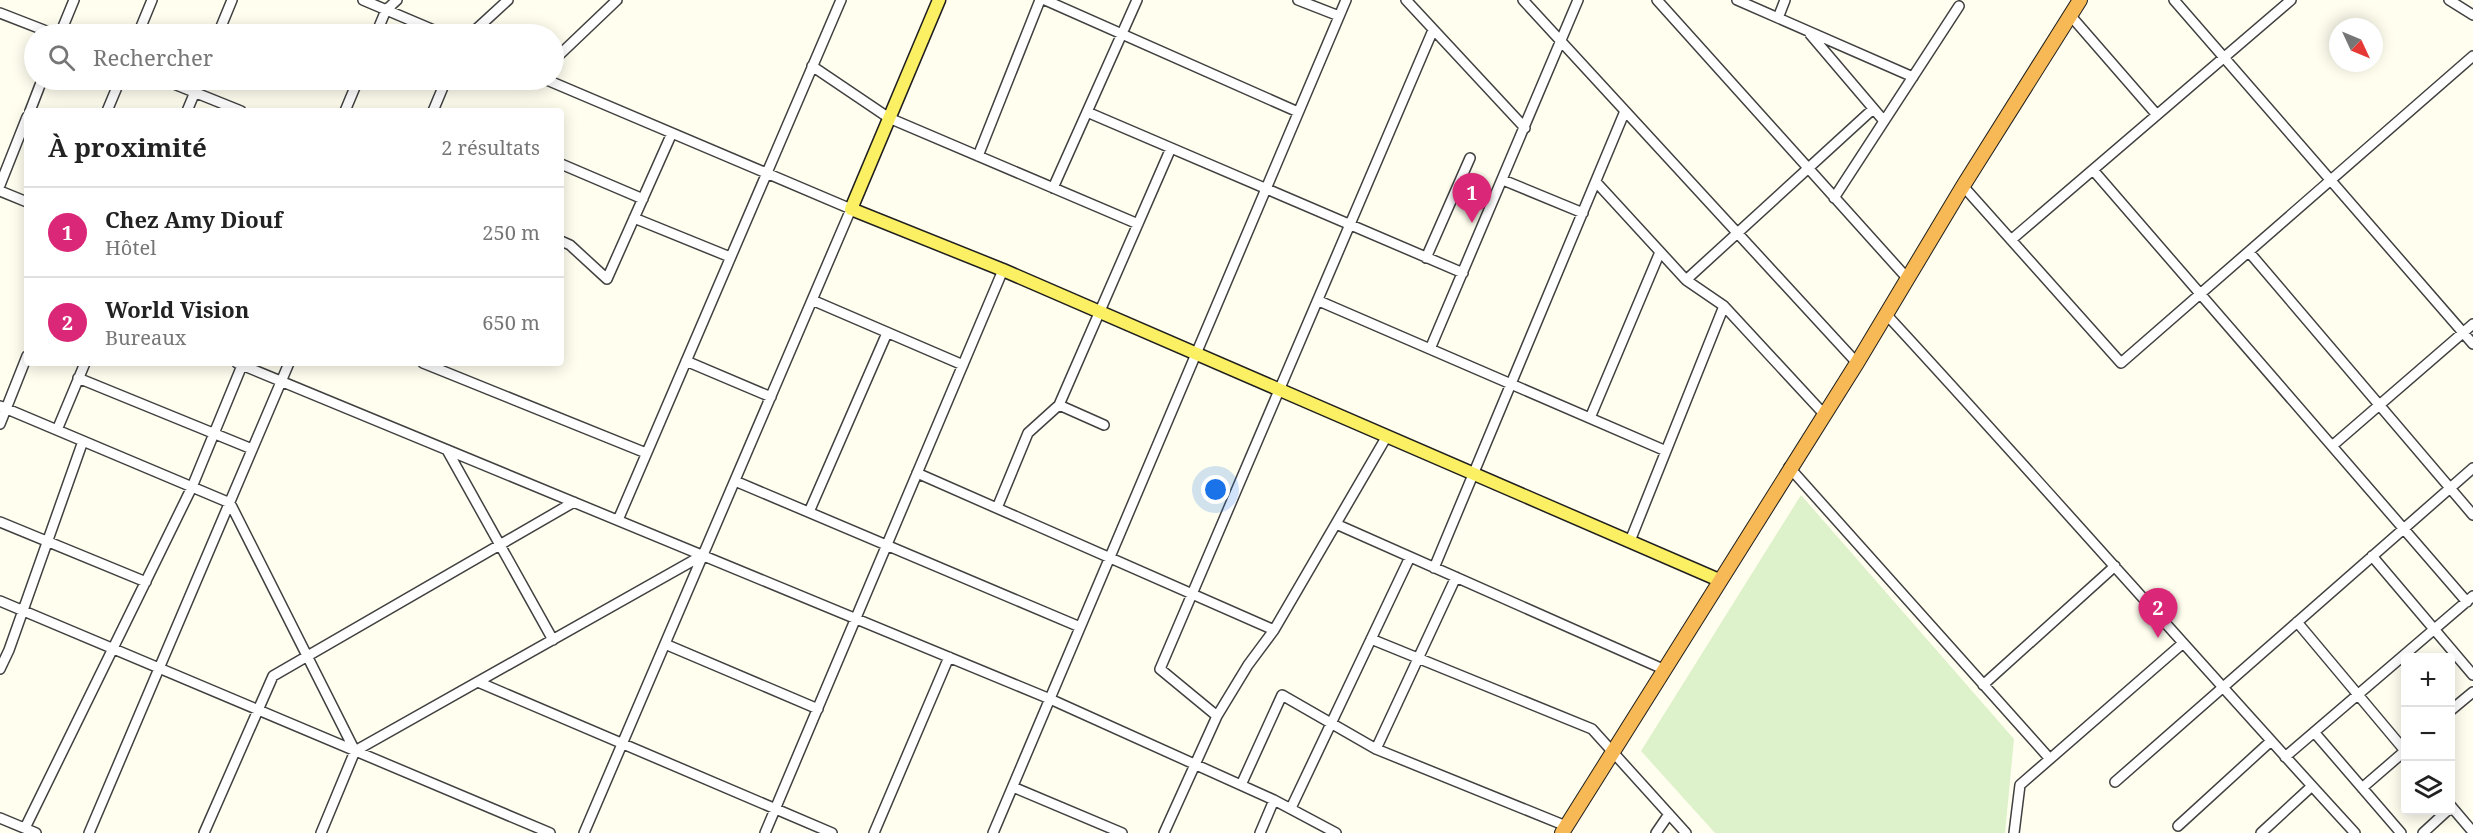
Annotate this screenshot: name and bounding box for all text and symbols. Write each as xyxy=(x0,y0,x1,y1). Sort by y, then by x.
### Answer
north arrow xyxy=(2329,18,2383,72)
search box xyxy=(24,24,564,90)
icon: search xyxy=(45,41,78,74)
text: Rechercher xyxy=(93,42,213,72)
text: À proximité xyxy=(48,129,207,165)
text: 2 résultats xyxy=(441,134,540,161)
pin: 1 xyxy=(1452,174,1492,223)
text: Chez Amy Diouf xyxy=(105,204,282,234)
text: 1 xyxy=(62,219,73,246)
text: 250 m xyxy=(482,219,540,246)
text: Hôtel xyxy=(105,234,156,261)
text: World Vision xyxy=(105,294,250,324)
text: 2 xyxy=(62,309,73,336)
text: 650 m xyxy=(482,309,540,336)
text: Bureaux xyxy=(105,324,186,351)
your location xyxy=(1201,475,1230,504)
pin: 2 xyxy=(2138,588,2178,638)
map controls xyxy=(2401,653,2455,815)
button: + xyxy=(2401,653,2455,707)
button: − xyxy=(2401,707,2455,761)
button: layers xyxy=(2401,761,2455,815)

